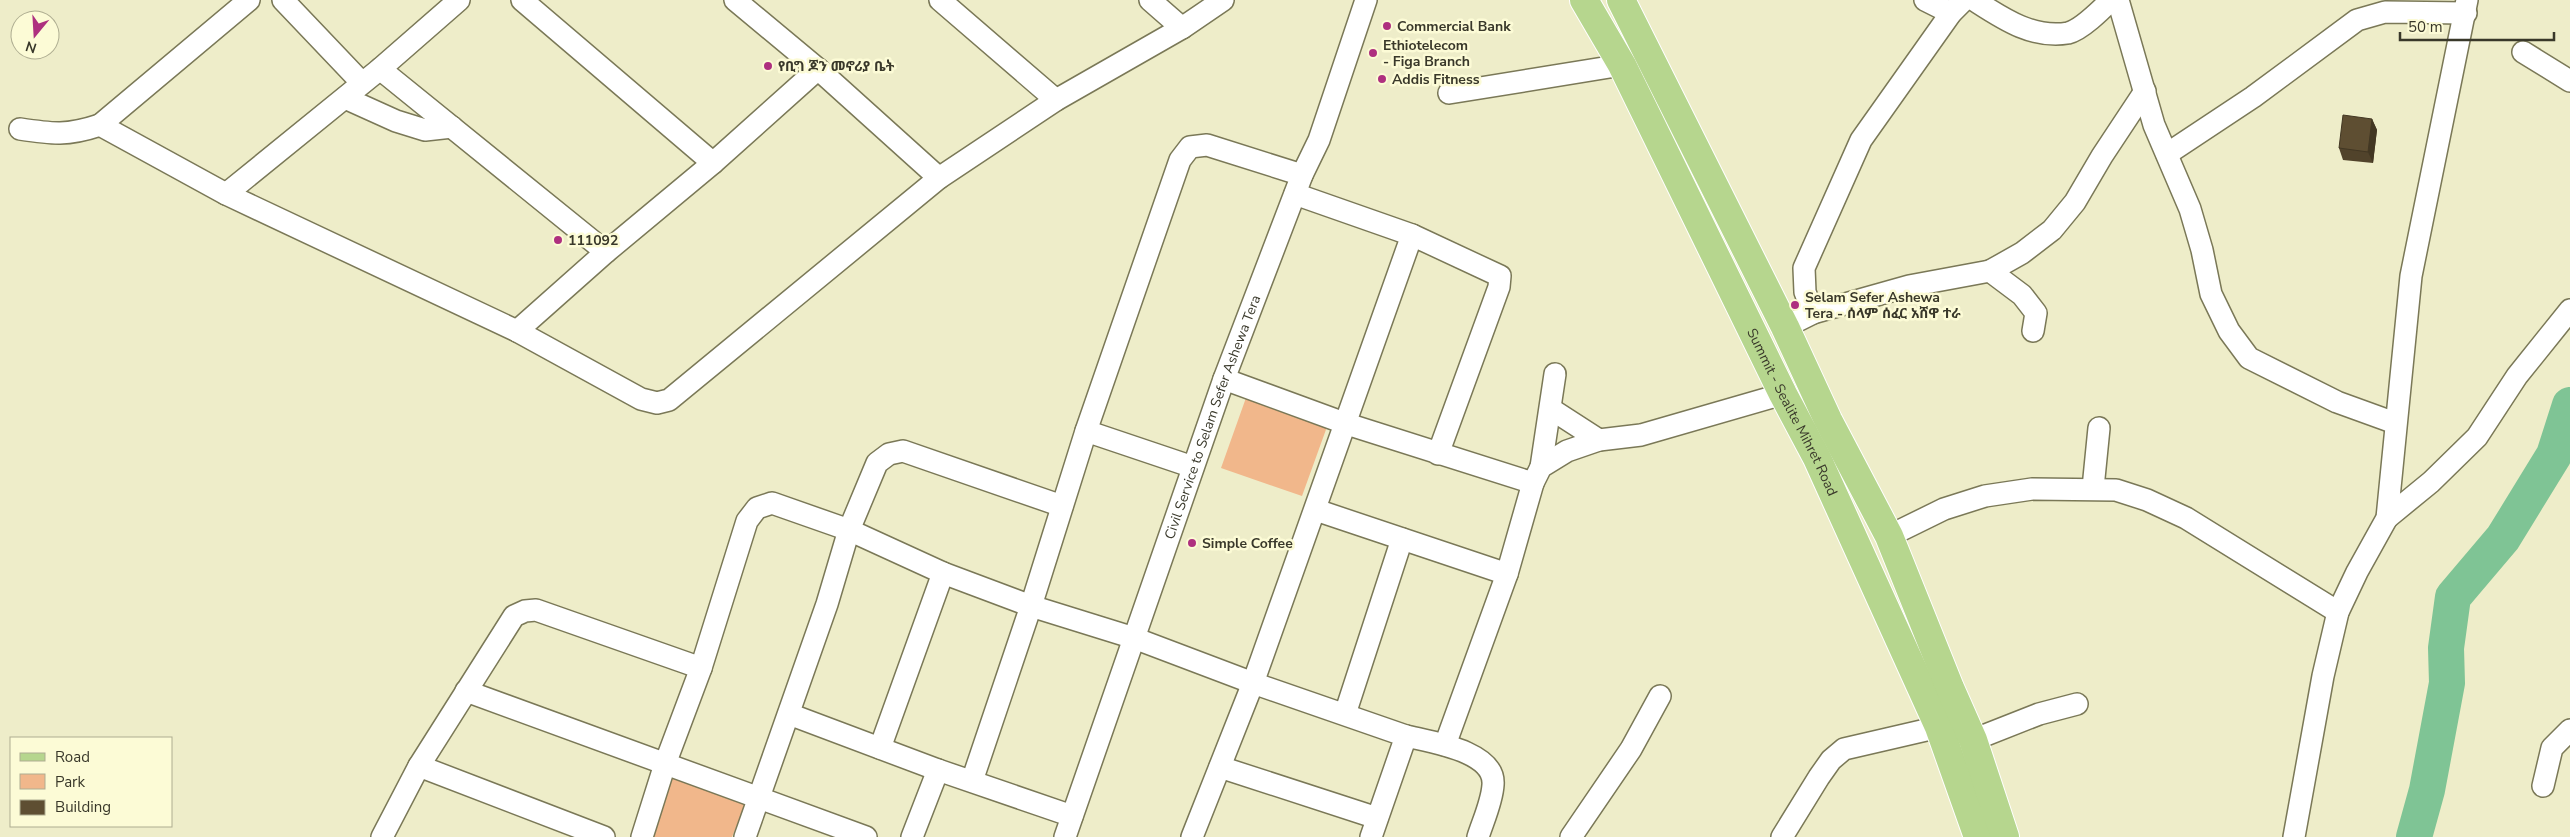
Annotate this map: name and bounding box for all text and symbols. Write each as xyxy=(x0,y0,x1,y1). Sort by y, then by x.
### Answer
north arrow xyxy=(10,10,60,60)
scale bar xyxy=(2400,10,2554,42)
place label: Commercial Bank xyxy=(1397,17,1511,36)
text: 50 m xyxy=(2408,17,2443,37)
marker: Commercial Bank xyxy=(1381,20,1393,32)
text: N xyxy=(23,36,39,58)
place label: Ethiotelecom - Figa Branch xyxy=(1383,36,1470,71)
marker: Ethiotelecom - Figa Branch xyxy=(1367,47,1379,59)
place label: የቢግ ጆን መኖሪያ ቤት xyxy=(778,57,895,76)
marker: የቢግ ጆን መኖሪያ ቤት xyxy=(762,60,774,72)
place label: Addis Fitness xyxy=(1392,70,1480,89)
marker: Addis Fitness xyxy=(1376,73,1388,85)
place label: 111092 xyxy=(568,231,618,250)
marker: 111092 xyxy=(552,234,564,246)
place label: Selam Sefer Ashewa Tera - ሰላም ሰፈር አሸዋ ተራ xyxy=(1805,288,1961,323)
street label: Civil Service to Selam Sefer Ashewa Tera xyxy=(1160,292,1265,542)
marker: Selam Sefer Ashewa Tera - ሰላም ሰፈር አሸዋ ተራ xyxy=(1789,299,1801,311)
street label: Summit - Sealite Mihret Road xyxy=(1742,325,1842,499)
place label: Simple Coffee xyxy=(1202,534,1293,553)
marker: Simple Coffee xyxy=(1186,537,1198,549)
legend xyxy=(10,737,172,827)
text: Road xyxy=(55,747,90,767)
text: Park xyxy=(55,772,85,792)
text: Building xyxy=(55,797,111,817)

